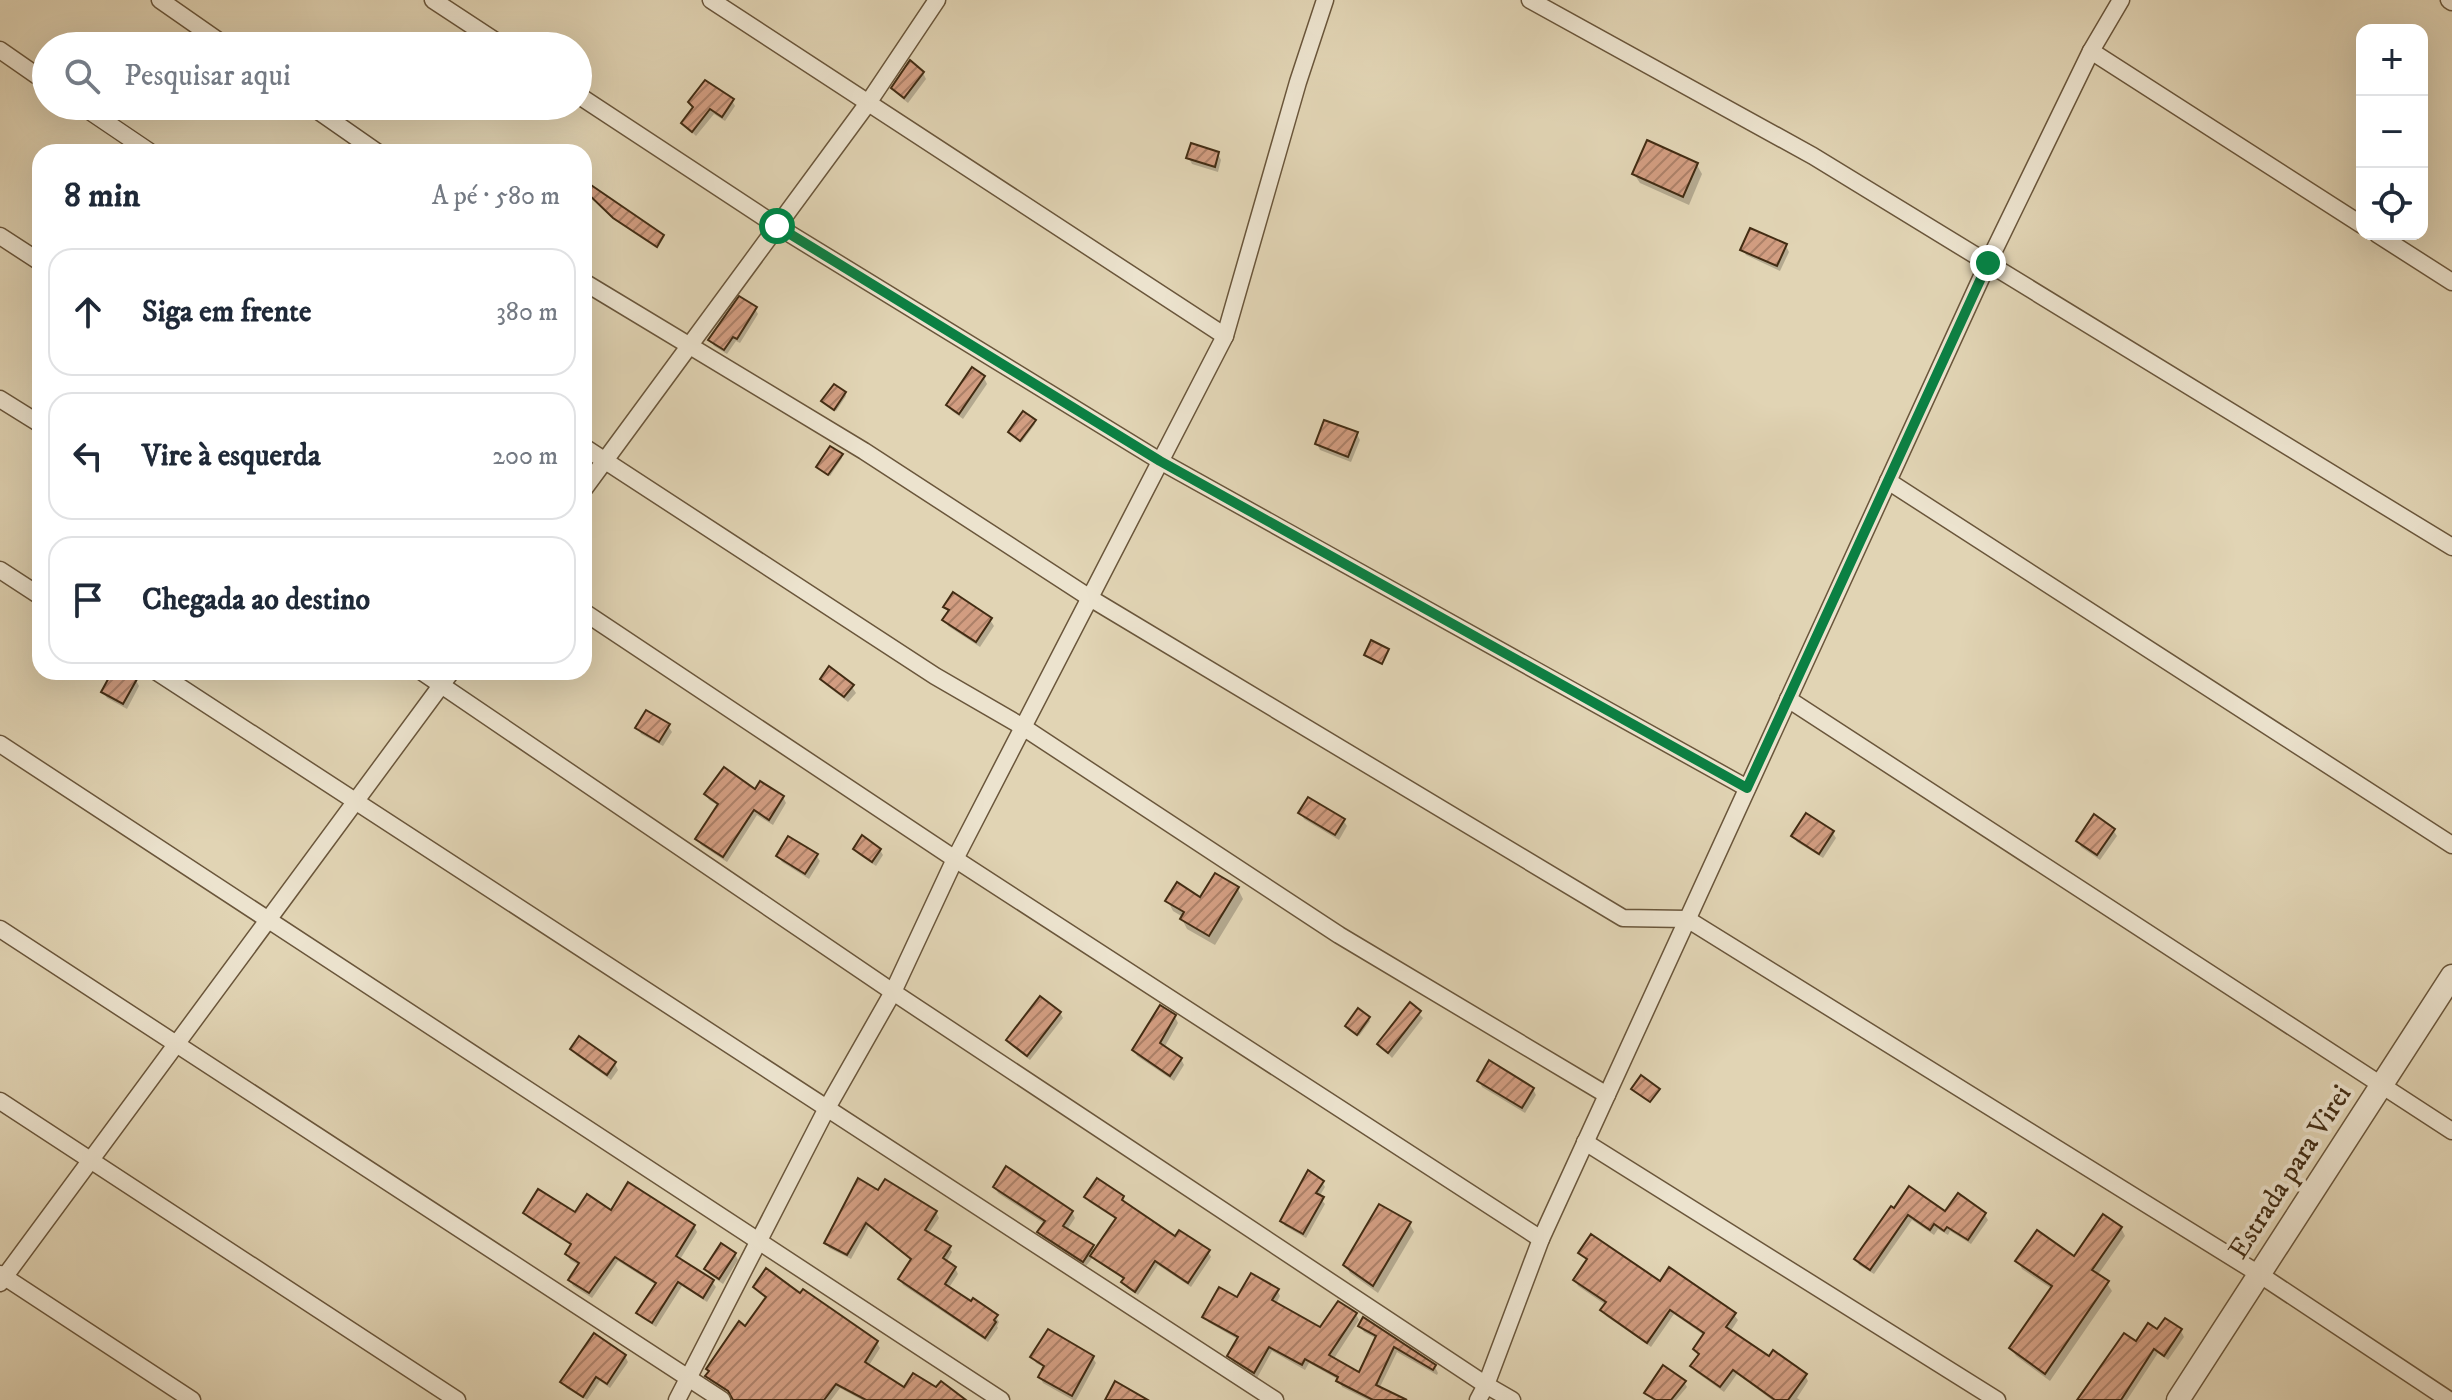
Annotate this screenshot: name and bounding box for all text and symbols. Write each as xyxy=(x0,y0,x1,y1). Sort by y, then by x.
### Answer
map controls xyxy=(2356,24,2428,240)
button: + xyxy=(2356,24,2428,96)
search box xyxy=(32,32,592,120)
icon: search xyxy=(60,54,104,98)
text: Pesquisar aqui xyxy=(124,58,291,95)
button: − xyxy=(2356,96,2428,168)
button: locate xyxy=(2356,168,2428,240)
text: 8 min xyxy=(64,175,140,217)
text: A pé · 580 m xyxy=(432,180,560,213)
route start xyxy=(759,208,795,244)
route end xyxy=(1970,245,2006,281)
icon: ahead xyxy=(66,290,110,334)
text: Siga em frente xyxy=(142,294,311,331)
text: 380 m xyxy=(496,296,558,329)
icon: left xyxy=(66,434,110,478)
text: Vire à esquerda xyxy=(142,438,321,475)
text: 200 m xyxy=(492,440,558,473)
icon: arrive xyxy=(66,578,110,622)
text: Chegada ao destino xyxy=(142,582,370,619)
street label: Estrada para Virei xyxy=(2221,1078,2359,1266)

